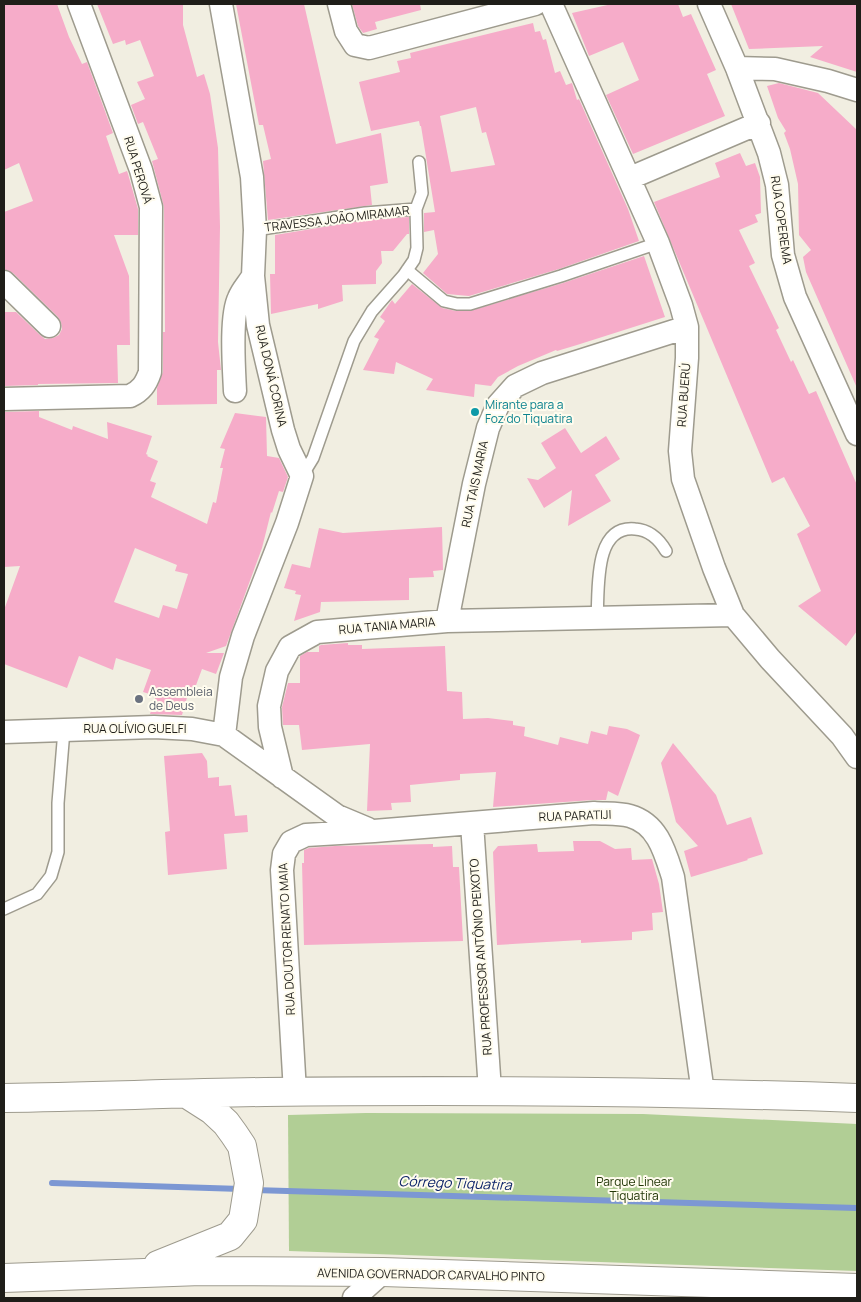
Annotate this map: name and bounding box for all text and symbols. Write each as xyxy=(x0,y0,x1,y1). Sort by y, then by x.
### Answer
street label: RUA PEROVÁ xyxy=(120,134,157,206)
street label: RUA COPEREMA xyxy=(767,175,796,266)
street label: TRAVESSA JOÃO MIRAMAR xyxy=(263,201,411,236)
street label: RUA DONÁ CORINA xyxy=(252,323,292,429)
street label: RUA BUERÚ xyxy=(673,362,694,428)
place label: Mirante para a Foz do Tiquatira xyxy=(485,396,572,427)
marker: Mirante para a Foz do Tiquatira xyxy=(469,406,481,418)
street label: RUA TAIS MARIA xyxy=(457,439,492,529)
street label: RUA TANIA MARIA xyxy=(338,613,436,638)
place label: Assembleia de Deus xyxy=(149,683,213,714)
marker: Assembleia de Deus xyxy=(133,693,145,705)
street label: RUA OLÍVIO GUELFI xyxy=(83,720,187,737)
street label: RUA PARATIJI xyxy=(538,806,612,825)
street label: RUA PROFESSOR ANTÔNIO PEIXOTO xyxy=(465,858,496,1056)
street label: RUA DOUTOR RENATO MAIA xyxy=(274,862,299,1016)
water label: Córrego Tiquatira xyxy=(398,1171,513,1194)
park label: Parque Linear Tiquatira xyxy=(596,1173,672,1204)
street label: AVENIDA GOVERNADOR CARVALHO PINTO xyxy=(317,1264,545,1285)

